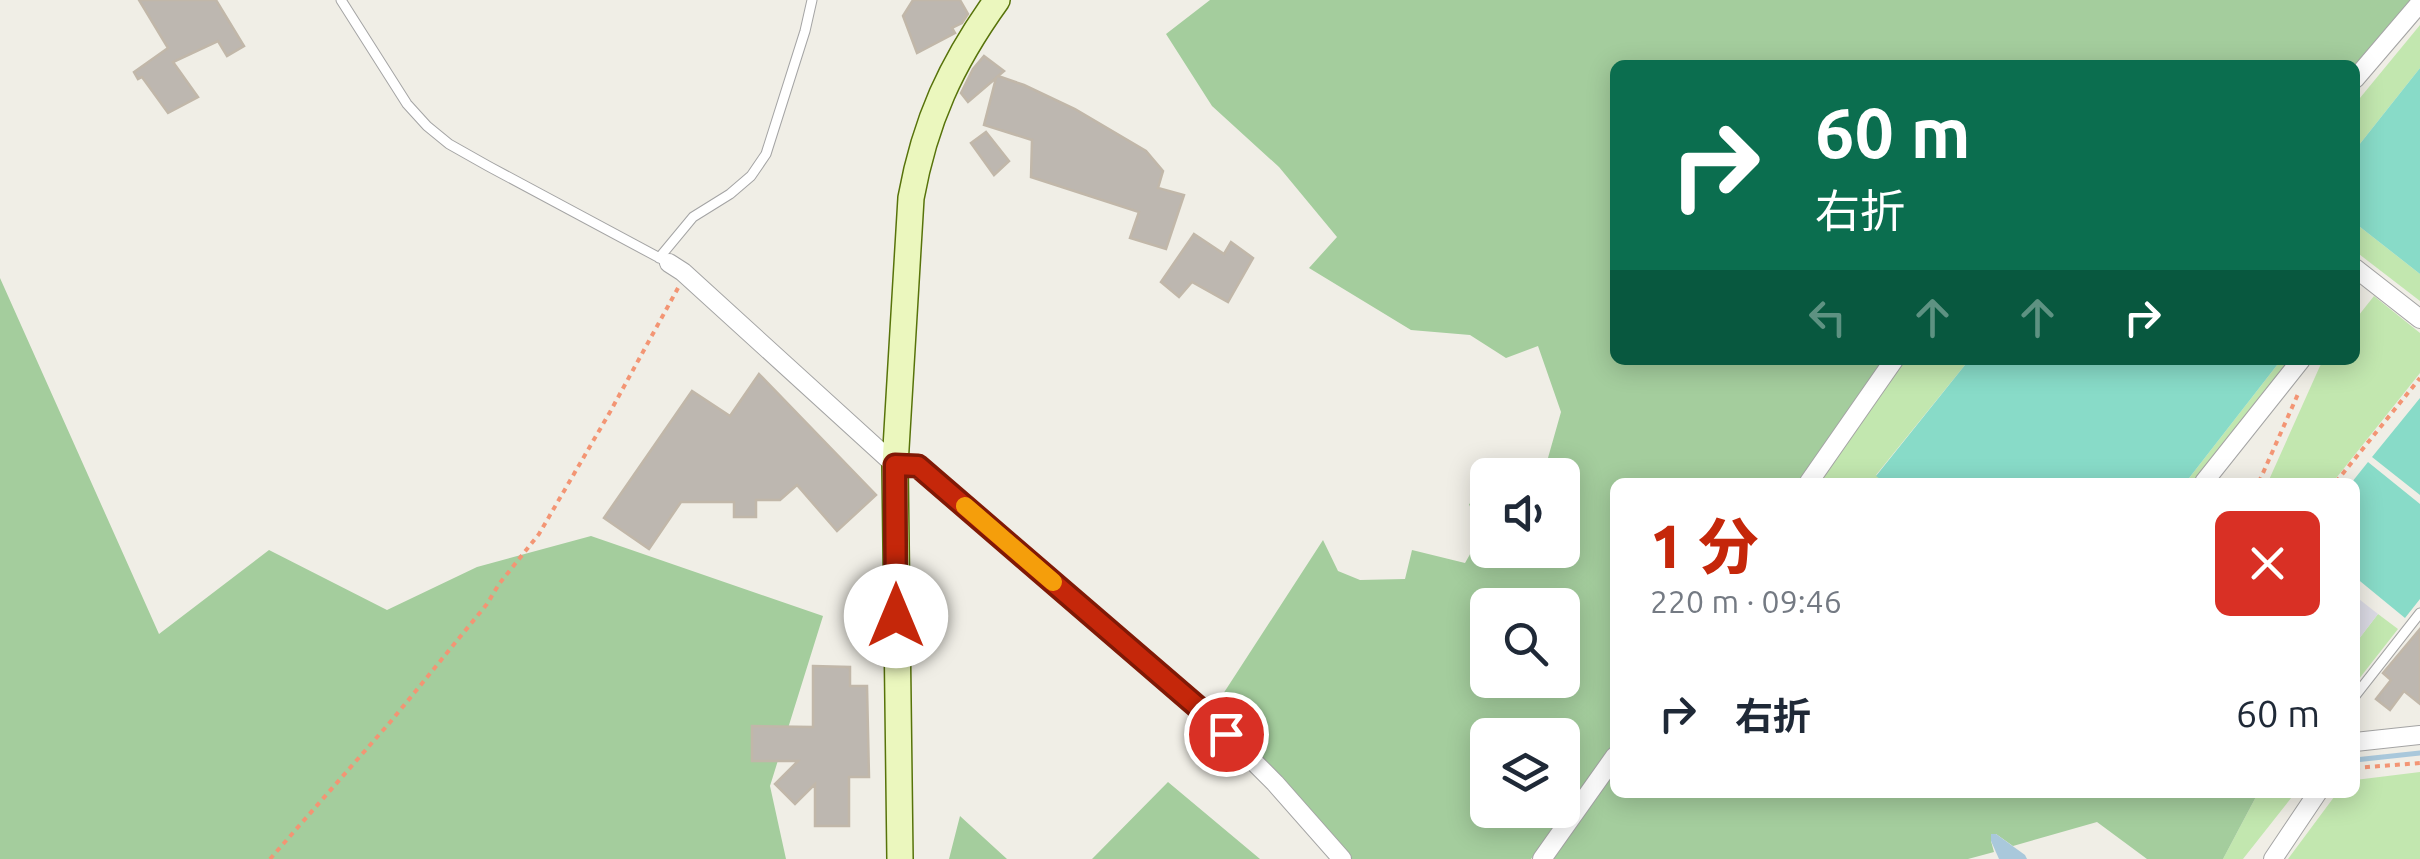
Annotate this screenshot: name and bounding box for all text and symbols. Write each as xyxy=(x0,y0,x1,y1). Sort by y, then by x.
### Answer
text: 60 m xyxy=(1815,93,1971,171)
icon: right xyxy=(1650,100,1780,230)
text: 右折 xyxy=(1815,185,1905,236)
icon: left xyxy=(1800,290,1855,345)
icon: ahead xyxy=(1905,290,1960,345)
icon: ahead xyxy=(2010,290,2065,345)
icon: right xyxy=(2115,290,2170,345)
map controls xyxy=(1470,458,1580,828)
button: sound xyxy=(1470,458,1580,568)
button: close xyxy=(2215,511,2320,616)
text: 1 分 xyxy=(1650,512,1758,579)
position arrow xyxy=(844,564,948,668)
text: 220 m · 09:46 xyxy=(1650,583,1842,619)
button: search xyxy=(1470,588,1580,698)
icon: right xyxy=(1650,686,1705,741)
pin xyxy=(1184,692,1269,777)
text: 60 m xyxy=(2236,692,2320,734)
text: 右折 xyxy=(1735,695,1811,737)
icon: arrive xyxy=(1199,707,1254,762)
button: layers xyxy=(1470,718,1580,828)

